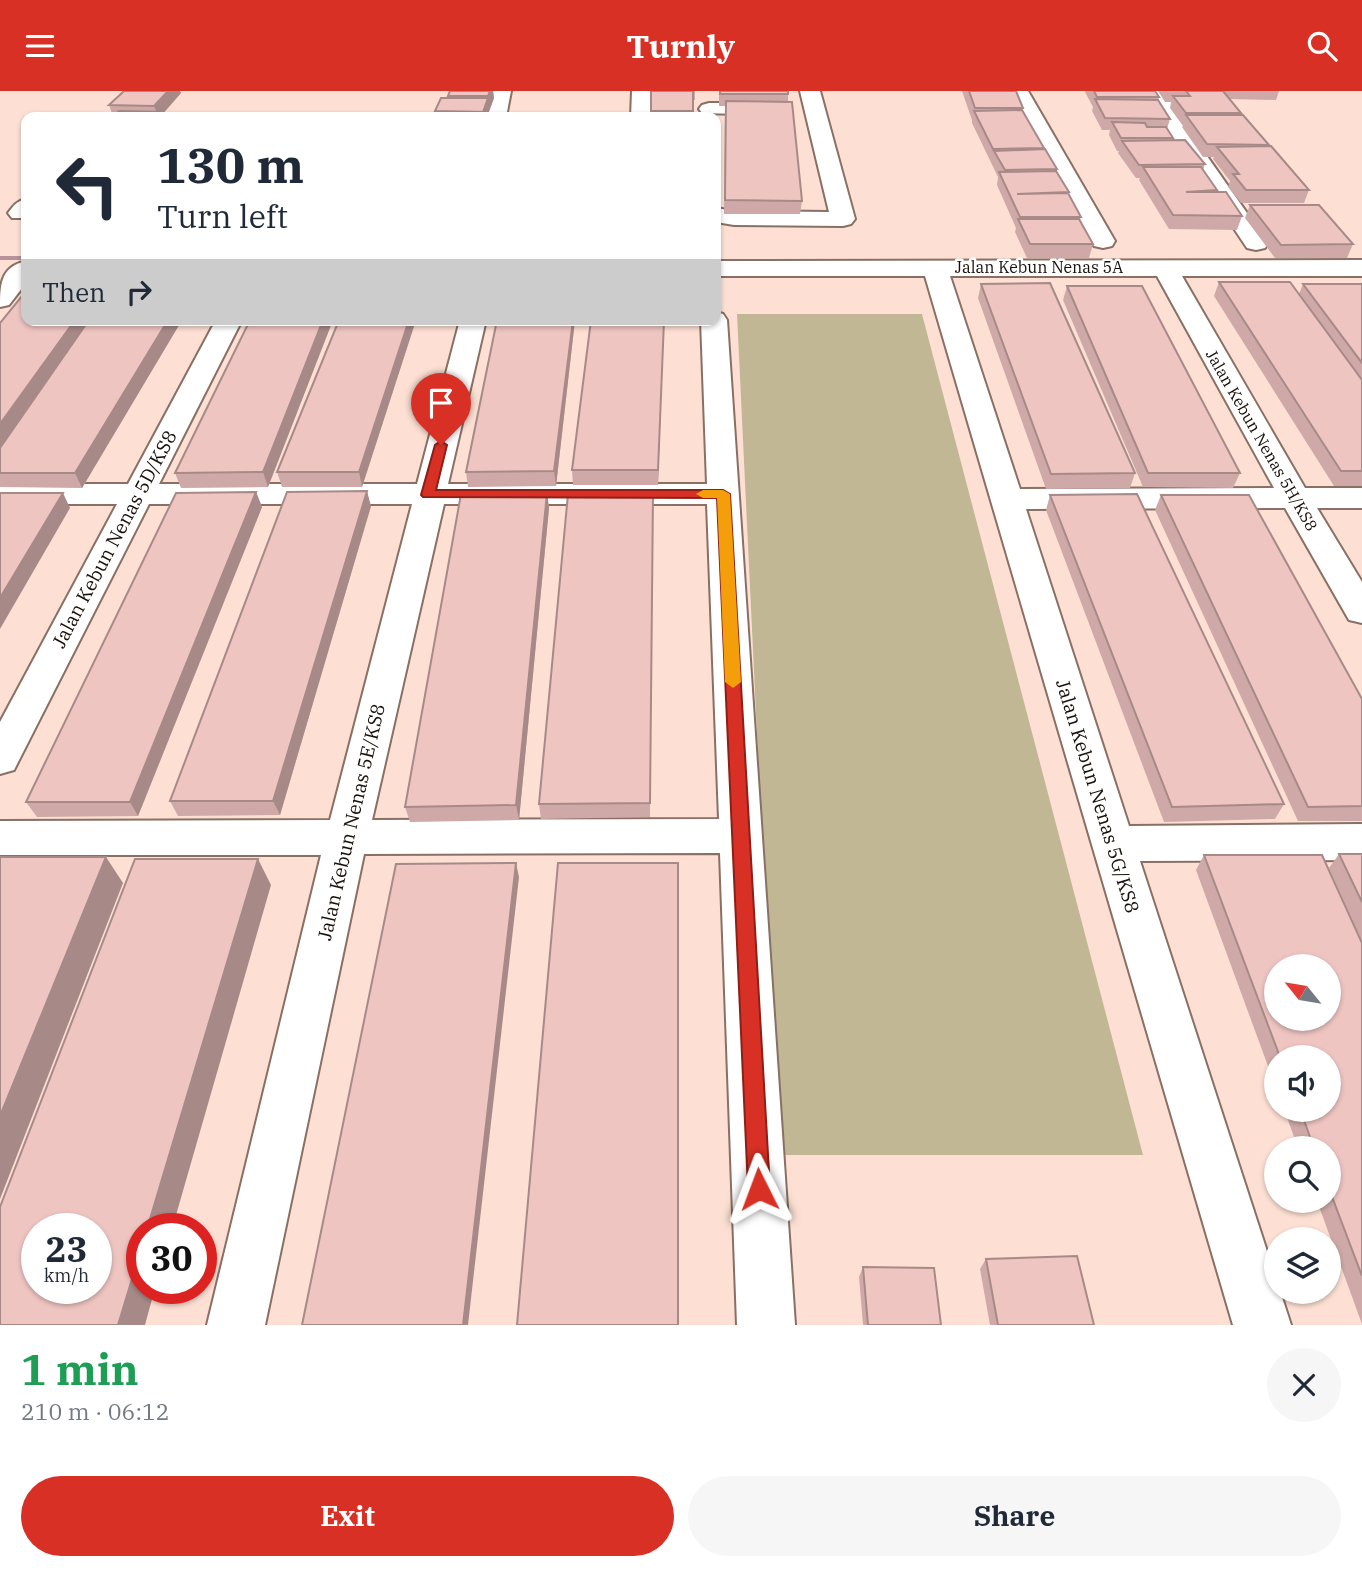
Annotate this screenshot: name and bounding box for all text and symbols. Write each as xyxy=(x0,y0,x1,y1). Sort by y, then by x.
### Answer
text: Turnly xyxy=(627,25,735,67)
icon: menu xyxy=(21,27,59,65)
icon: search xyxy=(1303,27,1341,65)
text: 130 m xyxy=(157,133,304,196)
icon: left xyxy=(42,140,133,231)
text: Turn left xyxy=(157,195,288,237)
street label: Jalan Kebun Nenas 5A xyxy=(955,257,1123,277)
icon: right xyxy=(120,273,158,311)
text: Then xyxy=(42,275,106,309)
street label: Jalan Kebun Nenas 5H/KS8 xyxy=(1202,346,1322,534)
pin xyxy=(411,373,471,445)
icon: arrive xyxy=(422,384,460,422)
street label: Jalan Kebun Nenas 5D/KS8 xyxy=(46,426,182,652)
street label: Jalan Kebun Nenas 5G/KS8 xyxy=(1051,676,1145,916)
street label: Jalan Kebun Nenas 5E/KS8 xyxy=(312,701,390,943)
north arrow xyxy=(1264,954,1340,1031)
map controls xyxy=(1264,954,1341,1304)
button: sound xyxy=(1264,1045,1341,1122)
button: search xyxy=(1264,1136,1341,1213)
position arrow xyxy=(722,1152,796,1226)
speed limit sign: 30 xyxy=(126,1213,217,1304)
text: 23 xyxy=(45,1226,88,1272)
button: layers xyxy=(1264,1227,1341,1304)
text: km/h xyxy=(44,1264,89,1287)
text: 1 min xyxy=(21,1342,139,1397)
button: close xyxy=(1267,1348,1341,1422)
text: 210 m · 06:12 xyxy=(21,1396,170,1426)
button: Exit xyxy=(21,1476,674,1556)
button: Share xyxy=(688,1476,1341,1556)

